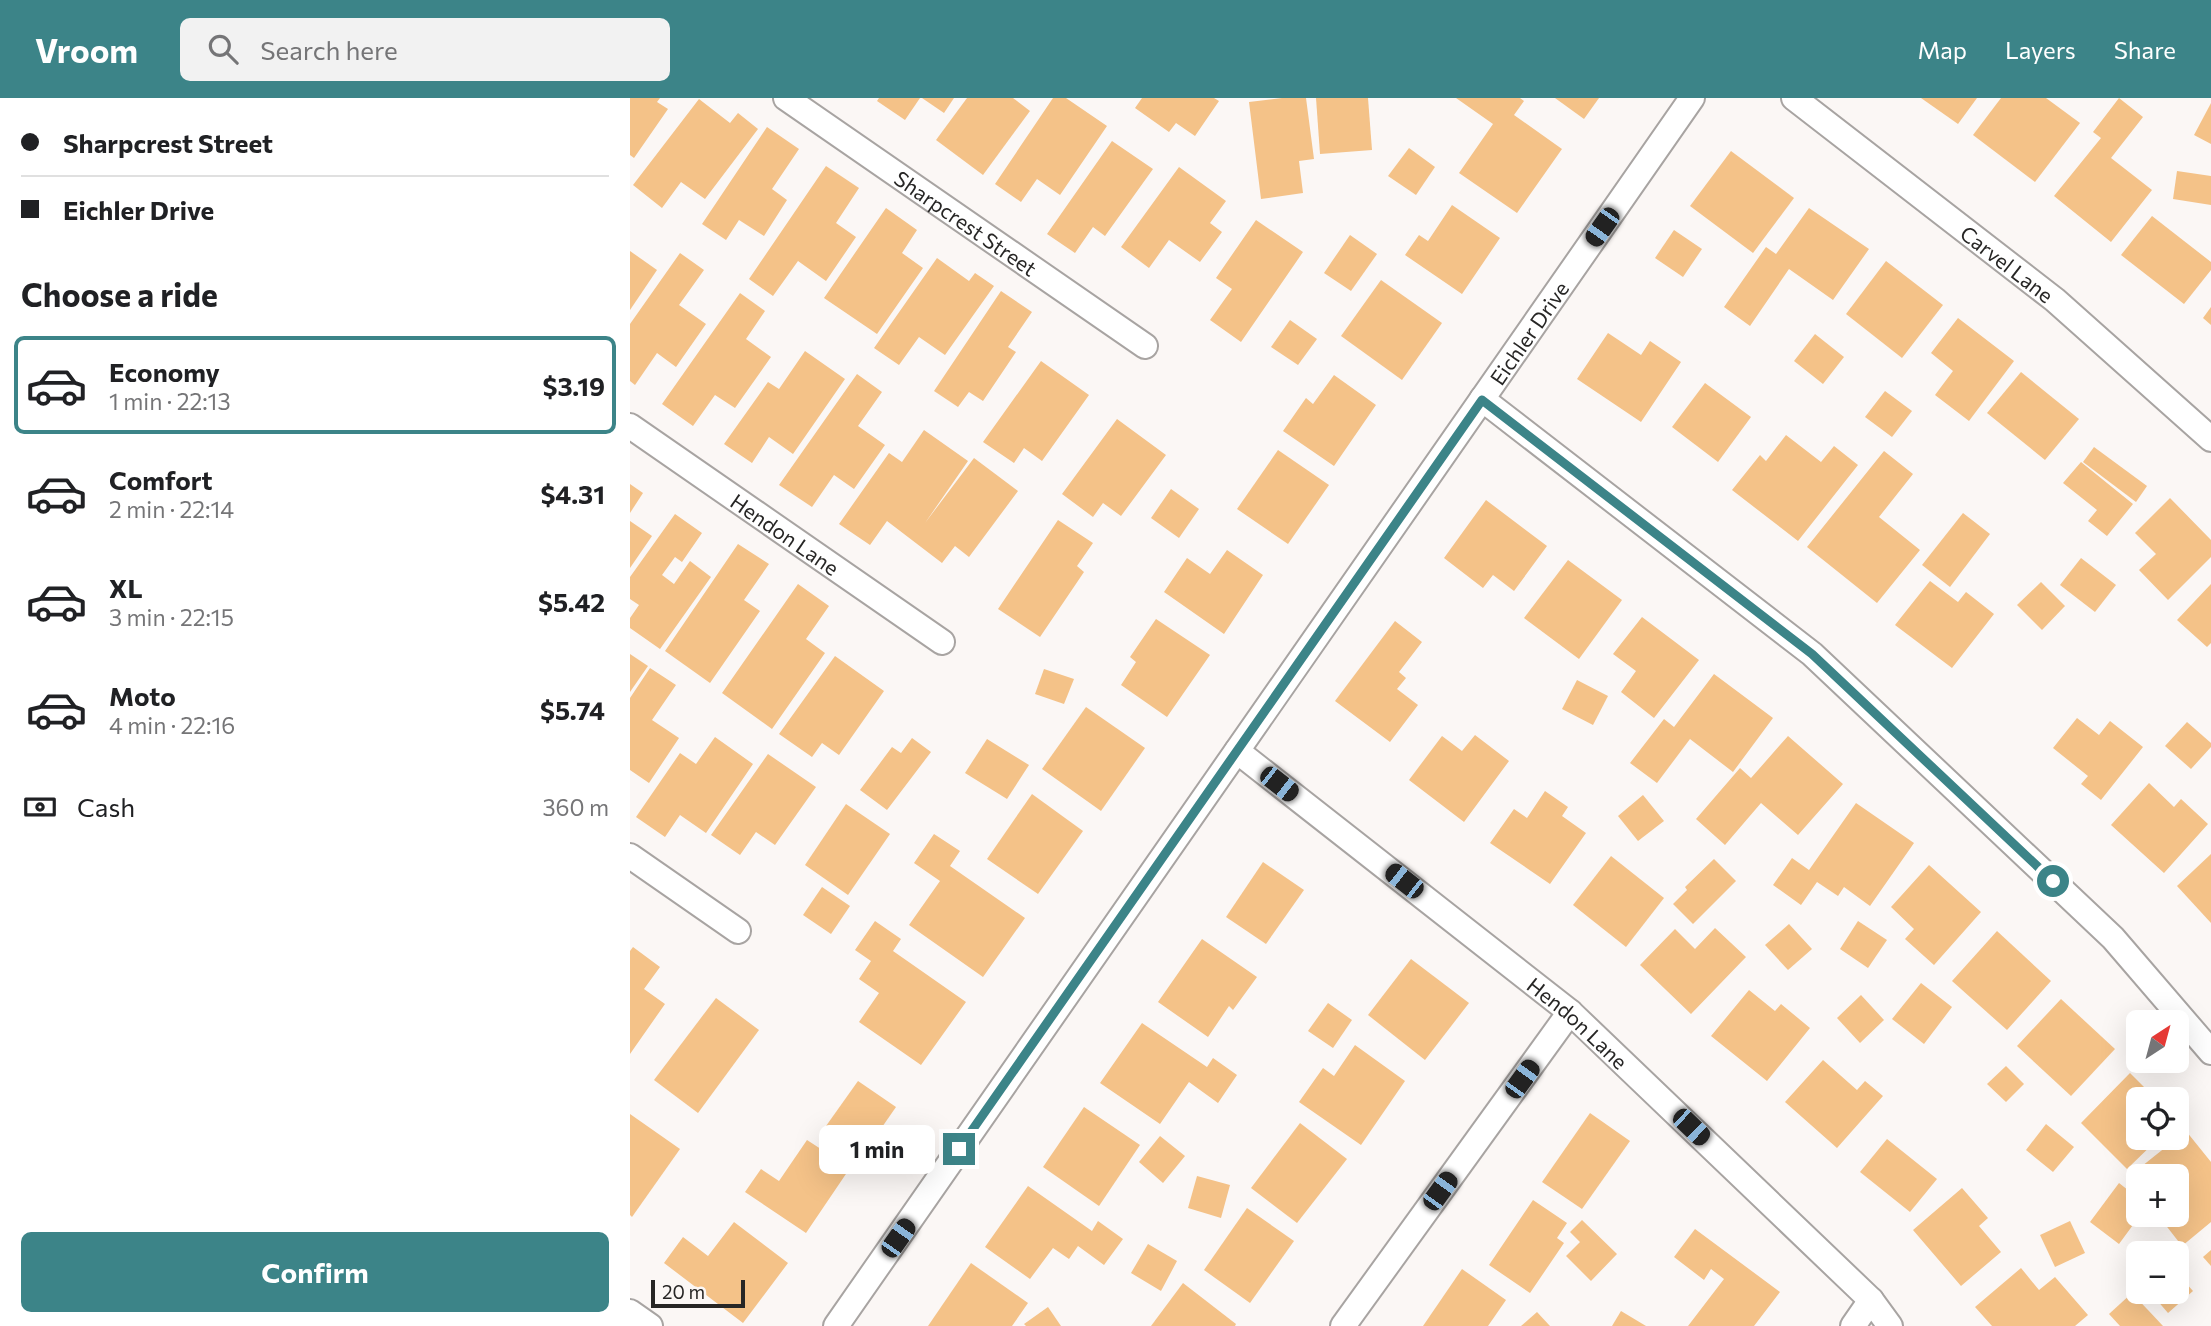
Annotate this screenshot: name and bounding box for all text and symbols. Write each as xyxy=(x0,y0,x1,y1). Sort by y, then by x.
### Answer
search box xyxy=(180,18,670,81)
text: Vroom xyxy=(35,29,138,70)
icon: search xyxy=(204,30,242,68)
text: Search here xyxy=(260,34,398,65)
text: Map xyxy=(1918,35,1967,64)
text: Layers xyxy=(2005,35,2076,64)
text: Share xyxy=(2114,35,2176,64)
text: Sharpcrest Street xyxy=(63,127,273,158)
street label: Sharpcrest Street xyxy=(890,165,1042,280)
text: Eichler Drive xyxy=(63,194,214,225)
car xyxy=(1582,204,1623,250)
street label: Carvel Lane xyxy=(1956,219,2059,307)
text: Choose a ride xyxy=(21,274,218,314)
street label: Eichler Drive xyxy=(1484,276,1573,389)
icon: car xyxy=(25,354,88,417)
text: Economy xyxy=(109,356,220,387)
text: $3.19 xyxy=(543,370,605,401)
text: 1 min · 22:13 xyxy=(109,387,231,415)
icon: car xyxy=(25,462,88,525)
text: Comfort xyxy=(109,464,212,495)
text: $4.31 xyxy=(540,478,605,509)
street label: Hendon Lane xyxy=(727,488,844,580)
text: 2 min · 22:14 xyxy=(109,495,234,523)
icon: car xyxy=(25,570,88,633)
text: XL xyxy=(109,572,143,603)
text: $5.42 xyxy=(538,586,605,617)
text: 3 min · 22:15 xyxy=(109,603,234,631)
icon: car xyxy=(25,678,88,741)
text: Moto xyxy=(109,680,176,711)
text: $5.74 xyxy=(540,694,605,725)
text: 4 min · 22:16 xyxy=(109,711,235,739)
car xyxy=(1256,763,1303,805)
icon: cash xyxy=(21,788,59,826)
text: Cash xyxy=(77,791,135,822)
text: 360 m xyxy=(542,793,609,821)
car xyxy=(1381,860,1428,902)
route start xyxy=(2037,865,2069,897)
street label: Hendon Lane xyxy=(1523,971,1633,1073)
north arrow xyxy=(2126,1010,2189,1073)
map controls xyxy=(2126,1010,2189,1304)
car xyxy=(1502,1056,1543,1102)
button: locate xyxy=(2126,1087,2189,1150)
car xyxy=(1669,1105,1714,1149)
callout: 1 min xyxy=(819,1124,934,1174)
route end xyxy=(943,1133,975,1165)
text: 1 min xyxy=(850,1135,904,1163)
button: + xyxy=(2126,1164,2189,1227)
car xyxy=(1420,1168,1461,1214)
car xyxy=(878,1215,919,1261)
button: Confirm xyxy=(21,1232,609,1312)
button: − xyxy=(2126,1241,2189,1304)
scale bar xyxy=(651,1277,746,1309)
text: 20 m xyxy=(662,1280,705,1303)

